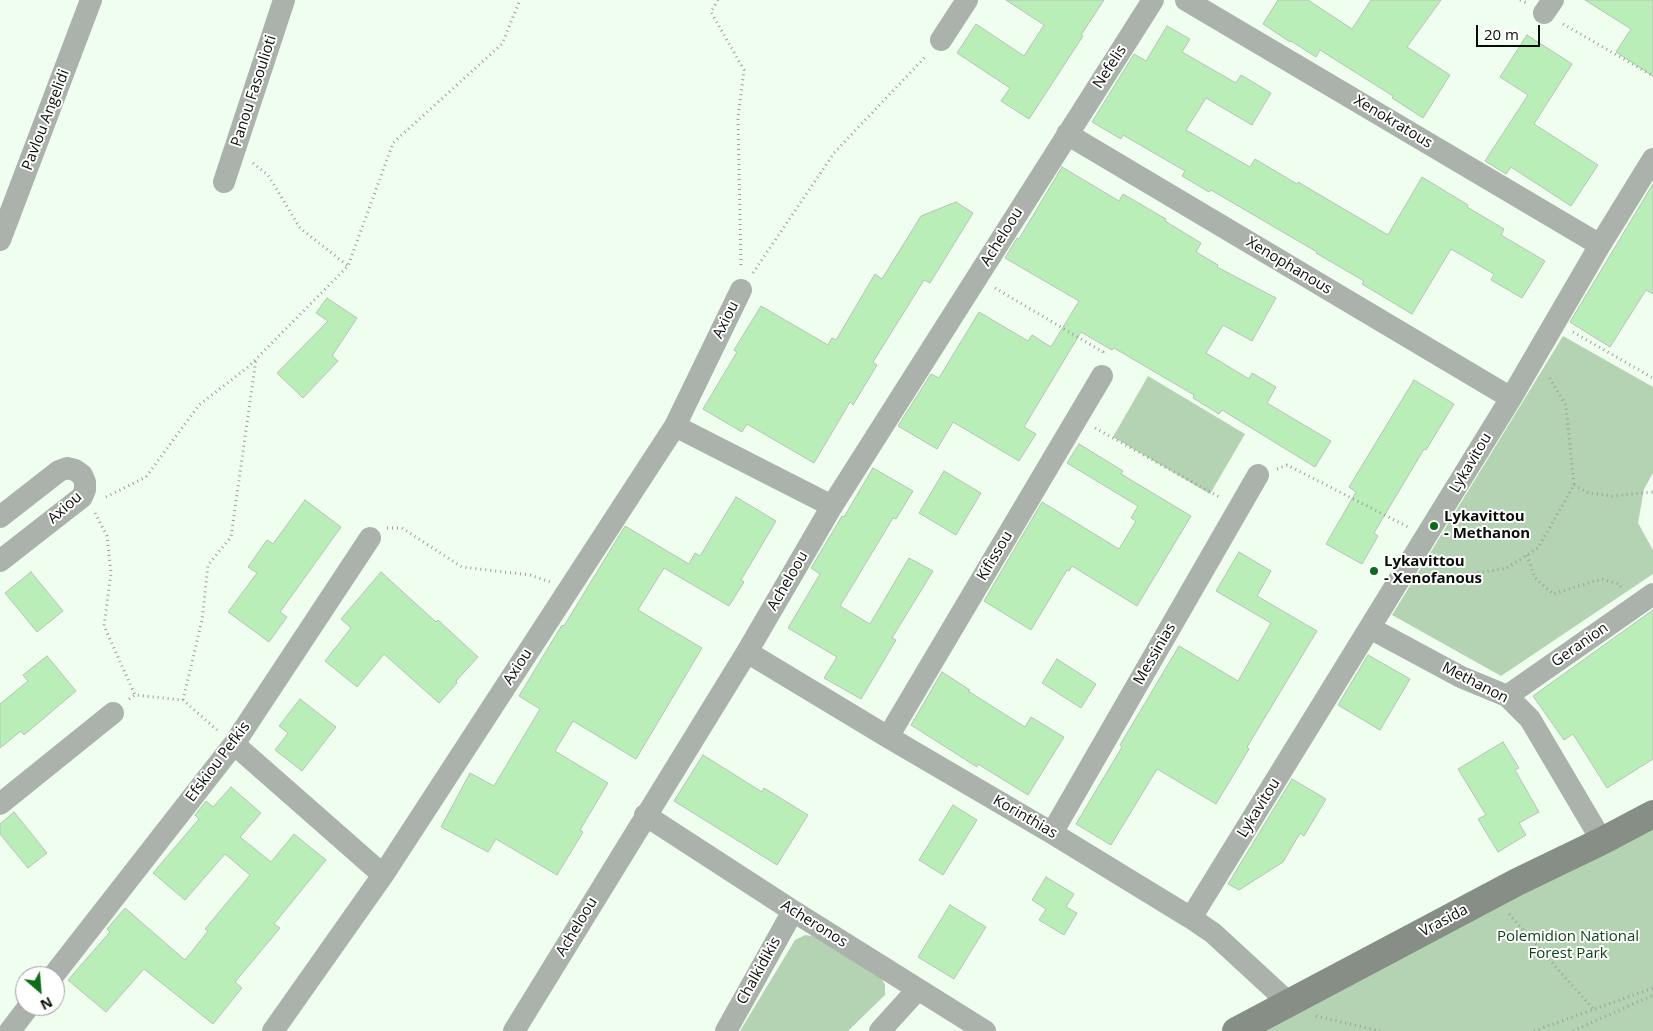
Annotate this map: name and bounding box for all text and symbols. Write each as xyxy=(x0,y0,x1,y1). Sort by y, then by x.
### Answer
scale bar xyxy=(1478,15,1542,47)
text: 20 m xyxy=(1484,24,1519,44)
street label: Panou Fasoulioti xyxy=(228,33,280,149)
street label: Nefelis xyxy=(1089,42,1131,92)
street label: Pavlou Angelidi xyxy=(19,67,73,173)
street label: Xenokratous xyxy=(1350,92,1436,152)
street label: Acheloou xyxy=(977,205,1027,269)
street label: Xenophanous xyxy=(1243,233,1335,299)
street label: Axiou xyxy=(709,298,743,342)
street label: Lykavitou xyxy=(1446,430,1496,496)
street label: Axiou xyxy=(44,488,86,528)
place label: Lykavittou - Methanon xyxy=(1444,508,1530,543)
marker: Lykavittou - Methanon xyxy=(1428,520,1440,532)
street label: Kifissou xyxy=(973,528,1017,584)
street label: Acheloou xyxy=(764,548,812,614)
place label: Lykavittou - Xenofanous xyxy=(1384,553,1482,588)
marker: Lykavittou - Xenofanous xyxy=(1368,565,1380,577)
street label: Geranion xyxy=(1548,619,1612,671)
street label: Messinias xyxy=(1130,620,1180,688)
street label: Axiou xyxy=(500,646,536,688)
street label: Methanon xyxy=(1439,659,1511,707)
street label: Efskiou Pefkis xyxy=(182,718,254,806)
street label: Lykavitou xyxy=(1234,775,1284,841)
street label: Korinthias xyxy=(990,791,1060,843)
street label: Acheloou xyxy=(552,894,602,960)
street label: Acheronos xyxy=(778,897,850,951)
street label: Vrasida xyxy=(1417,901,1471,941)
park label: Polemidion National Forest Park xyxy=(1497,928,1639,963)
street label: Chalkidikis xyxy=(733,934,785,1008)
north arrow xyxy=(15,966,65,1016)
text: N xyxy=(37,993,56,1015)

